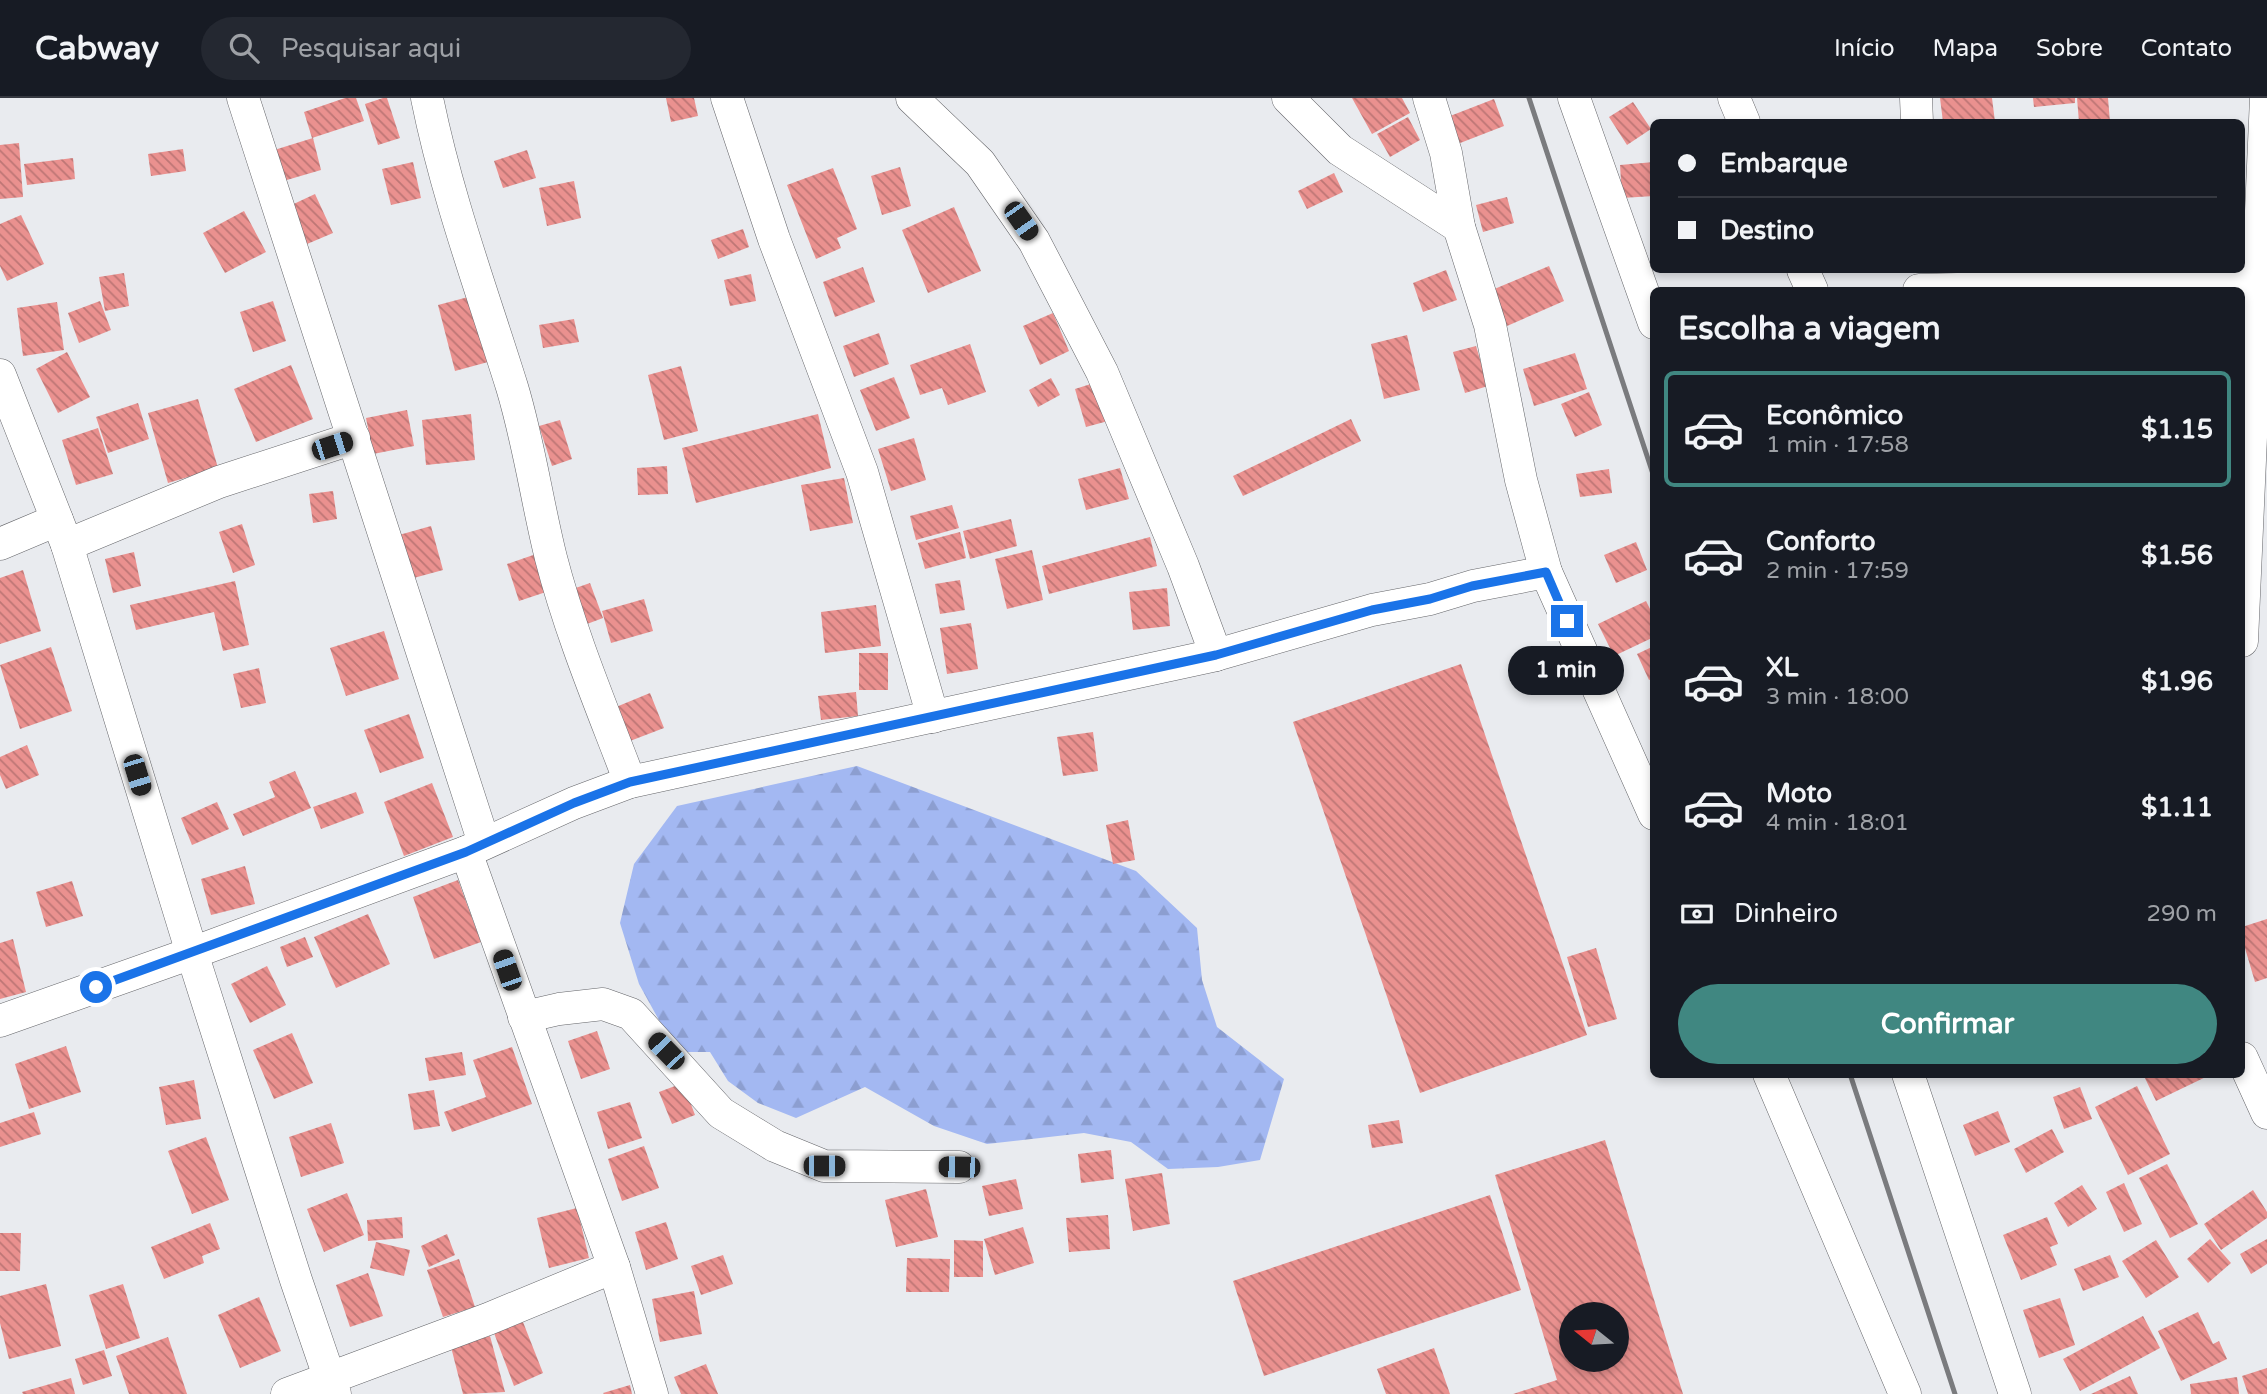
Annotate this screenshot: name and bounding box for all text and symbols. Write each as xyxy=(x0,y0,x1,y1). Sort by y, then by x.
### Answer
search box xyxy=(201,17,691,80)
text: Cabway xyxy=(35,29,159,68)
icon: search xyxy=(225,29,263,67)
text: Pesquisar aqui xyxy=(281,33,461,64)
text: Início xyxy=(1834,34,1895,63)
text: Mapa xyxy=(1933,34,1998,63)
text: Sobre xyxy=(2036,34,2103,63)
text: Contato xyxy=(2141,34,2232,63)
text: Embarque xyxy=(1720,148,1848,179)
car xyxy=(1001,198,1042,244)
text: Destino xyxy=(1720,215,1814,246)
text: Escolha a viagem xyxy=(1678,310,1941,348)
icon: car xyxy=(1682,398,1745,461)
text: Econômico xyxy=(1766,400,1903,431)
text: $1.15 xyxy=(2141,414,2213,445)
car xyxy=(309,430,356,462)
text: 1 min · 17:58 xyxy=(1766,431,1909,459)
icon: car xyxy=(1682,524,1745,587)
text: Conforto xyxy=(1766,526,1875,557)
text: $1.56 xyxy=(2141,540,2213,571)
text: 2 min · 17:59 xyxy=(1766,557,1909,585)
route end xyxy=(1551,605,1583,637)
callout: 1 min xyxy=(1509,646,1625,694)
icon: car xyxy=(1682,650,1745,713)
text: XL xyxy=(1766,652,1798,683)
text: 1 min xyxy=(1535,656,1597,684)
text: $1.96 xyxy=(2141,666,2213,697)
text: 3 min · 18:00 xyxy=(1766,683,1909,711)
car xyxy=(121,752,154,798)
icon: car xyxy=(1682,776,1745,839)
text: Moto xyxy=(1766,778,1832,809)
text: $1.11 xyxy=(2141,792,2213,823)
text: 4 min · 18:01 xyxy=(1766,809,1909,837)
icon: cash xyxy=(1678,895,1716,933)
text: Dinheiro xyxy=(1734,898,1838,929)
text: 290 m xyxy=(2147,900,2217,928)
car xyxy=(491,947,524,993)
route start xyxy=(80,971,112,1003)
button: Confirmar xyxy=(1678,984,2217,1064)
car xyxy=(644,1029,689,1073)
car xyxy=(804,1156,846,1177)
car xyxy=(938,1156,981,1178)
north arrow xyxy=(1559,1302,1629,1372)
map controls xyxy=(1559,1302,1629,1372)

